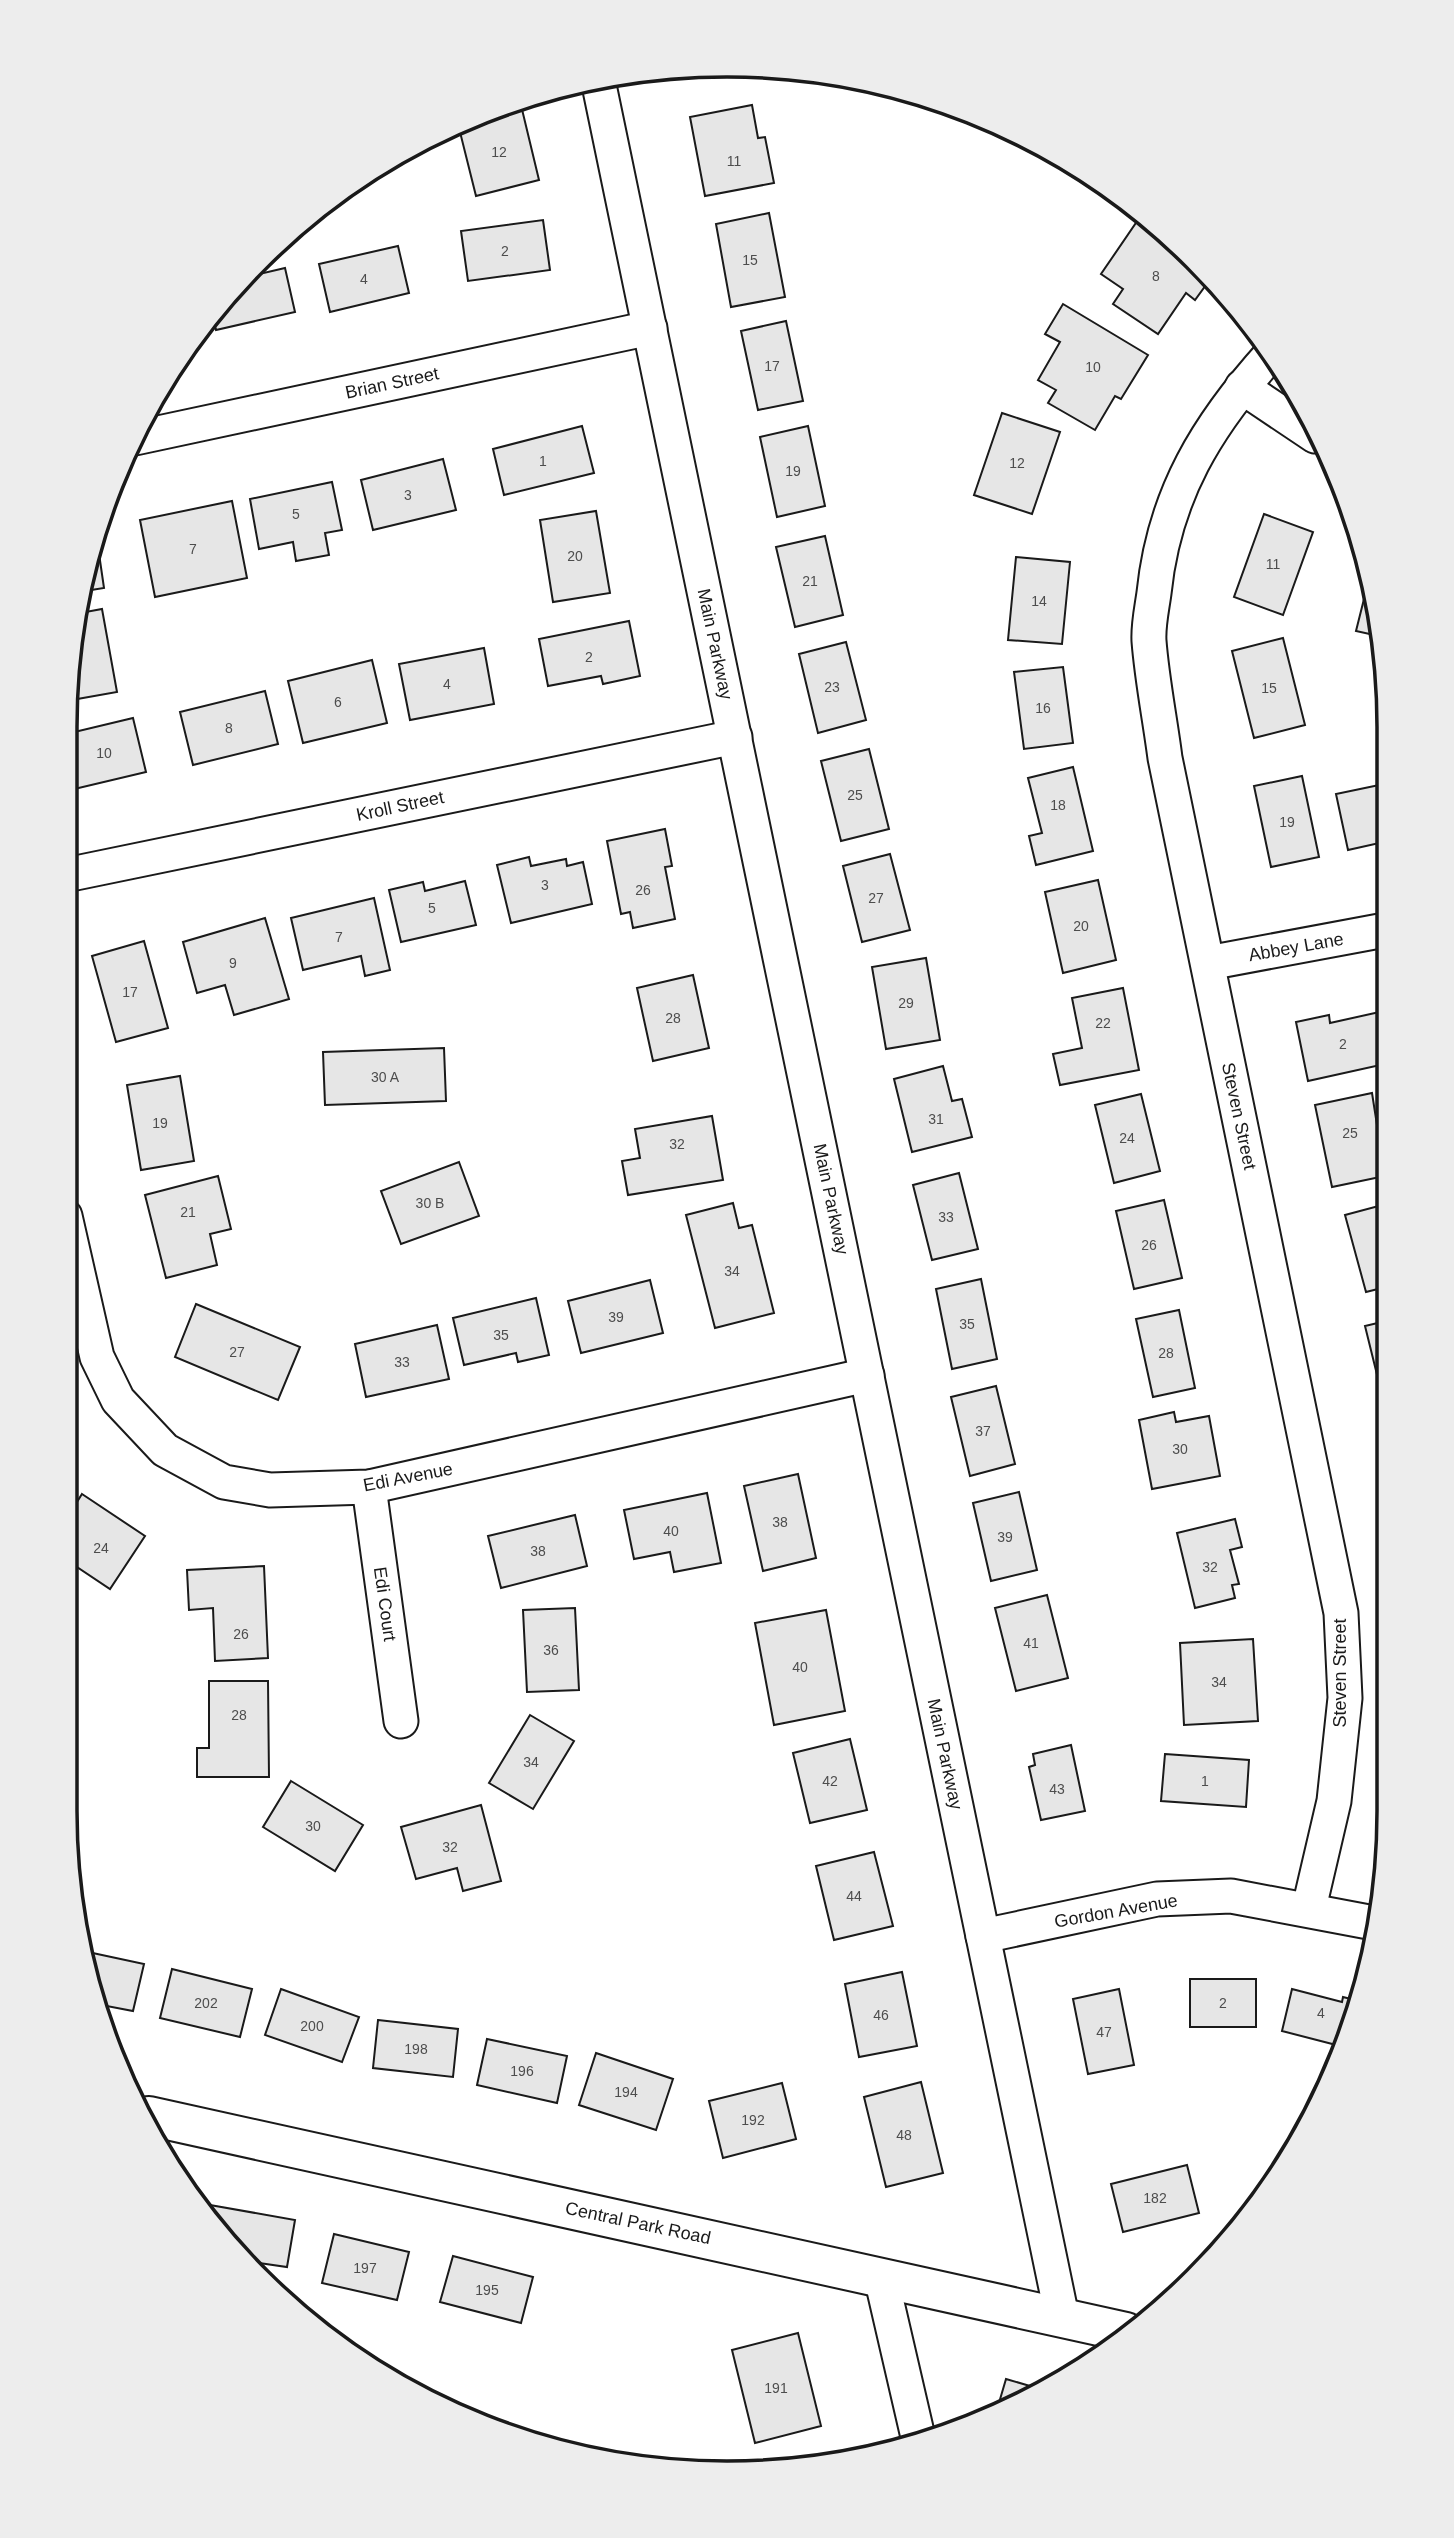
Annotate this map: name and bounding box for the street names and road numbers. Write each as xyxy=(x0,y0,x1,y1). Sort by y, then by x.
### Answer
street label: Brian Street xyxy=(343,363,441,403)
street label: Main Parkway xyxy=(693,587,737,701)
street label: Kroll Street xyxy=(354,787,446,825)
street label: Abbey Lane xyxy=(1247,929,1345,965)
street label: Steven Street xyxy=(1218,1061,1260,1171)
street label: Main Parkway xyxy=(809,1142,853,1256)
street label: Edi Avenue xyxy=(362,1459,454,1495)
street label: Edi Court xyxy=(370,1565,400,1643)
street label: Steven Street xyxy=(1330,1618,1350,1728)
street label: Main Parkway xyxy=(923,1697,967,1811)
street label: Gordon Avenue xyxy=(1053,1890,1179,1932)
street label: Central Park Road xyxy=(563,2198,713,2248)

